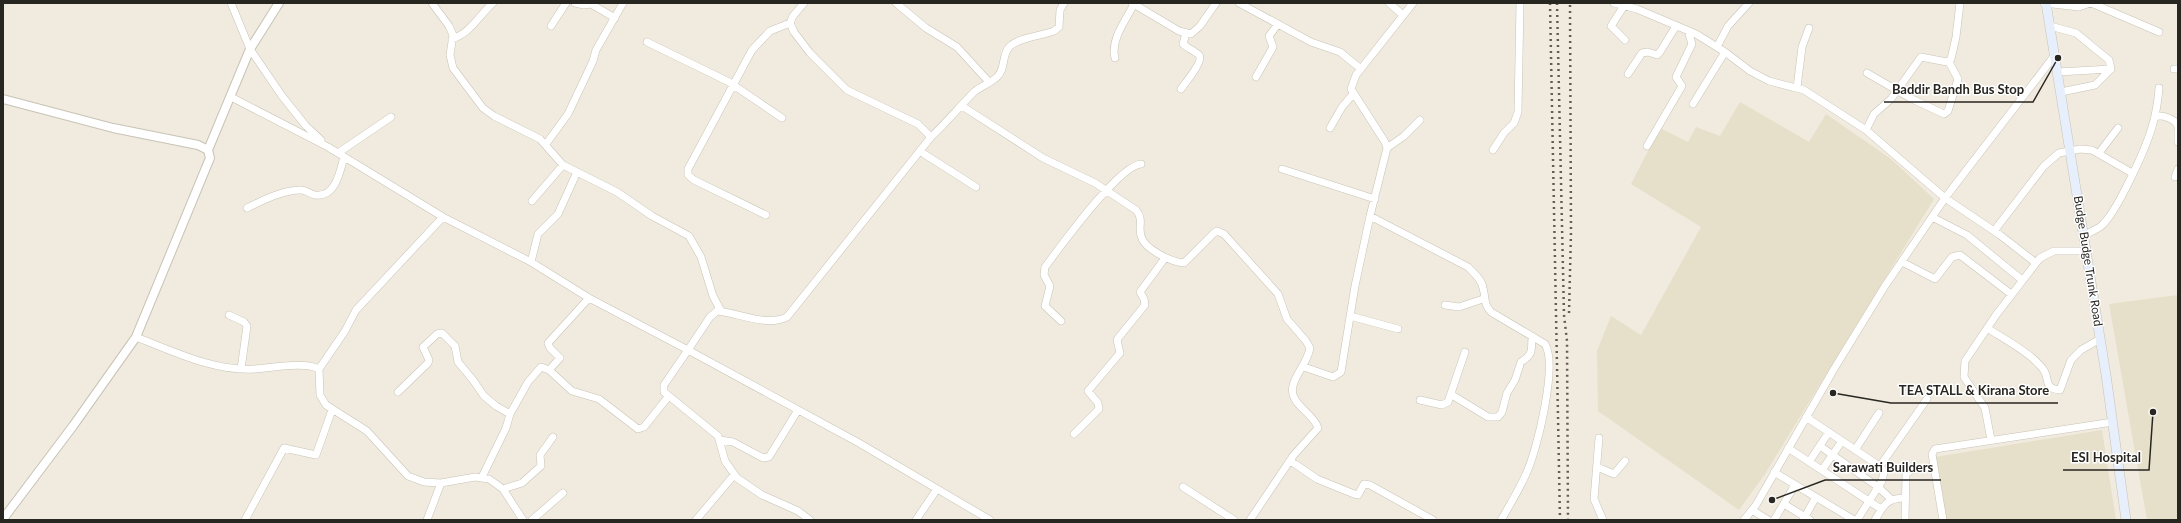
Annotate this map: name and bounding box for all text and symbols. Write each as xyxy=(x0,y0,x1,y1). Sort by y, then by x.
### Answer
callout: Baddir Bandh Bus Stop xyxy=(1884,77,2033,102)
text: Baddir Bandh Bus Stop xyxy=(1892,81,2024,97)
street label: Budge Budge Trunk Road xyxy=(2071,194,2106,327)
callout: TEA STALL & Kirana Store xyxy=(1891,378,2058,403)
text: TEA STALL & Kirana Store xyxy=(1899,382,2049,398)
callout: ESI Hospital xyxy=(2063,445,2149,470)
text: ESI Hospital xyxy=(2071,449,2141,465)
callout: Sarawati Builders xyxy=(1825,455,1941,480)
text: Sarawati Builders xyxy=(1833,459,1934,475)

